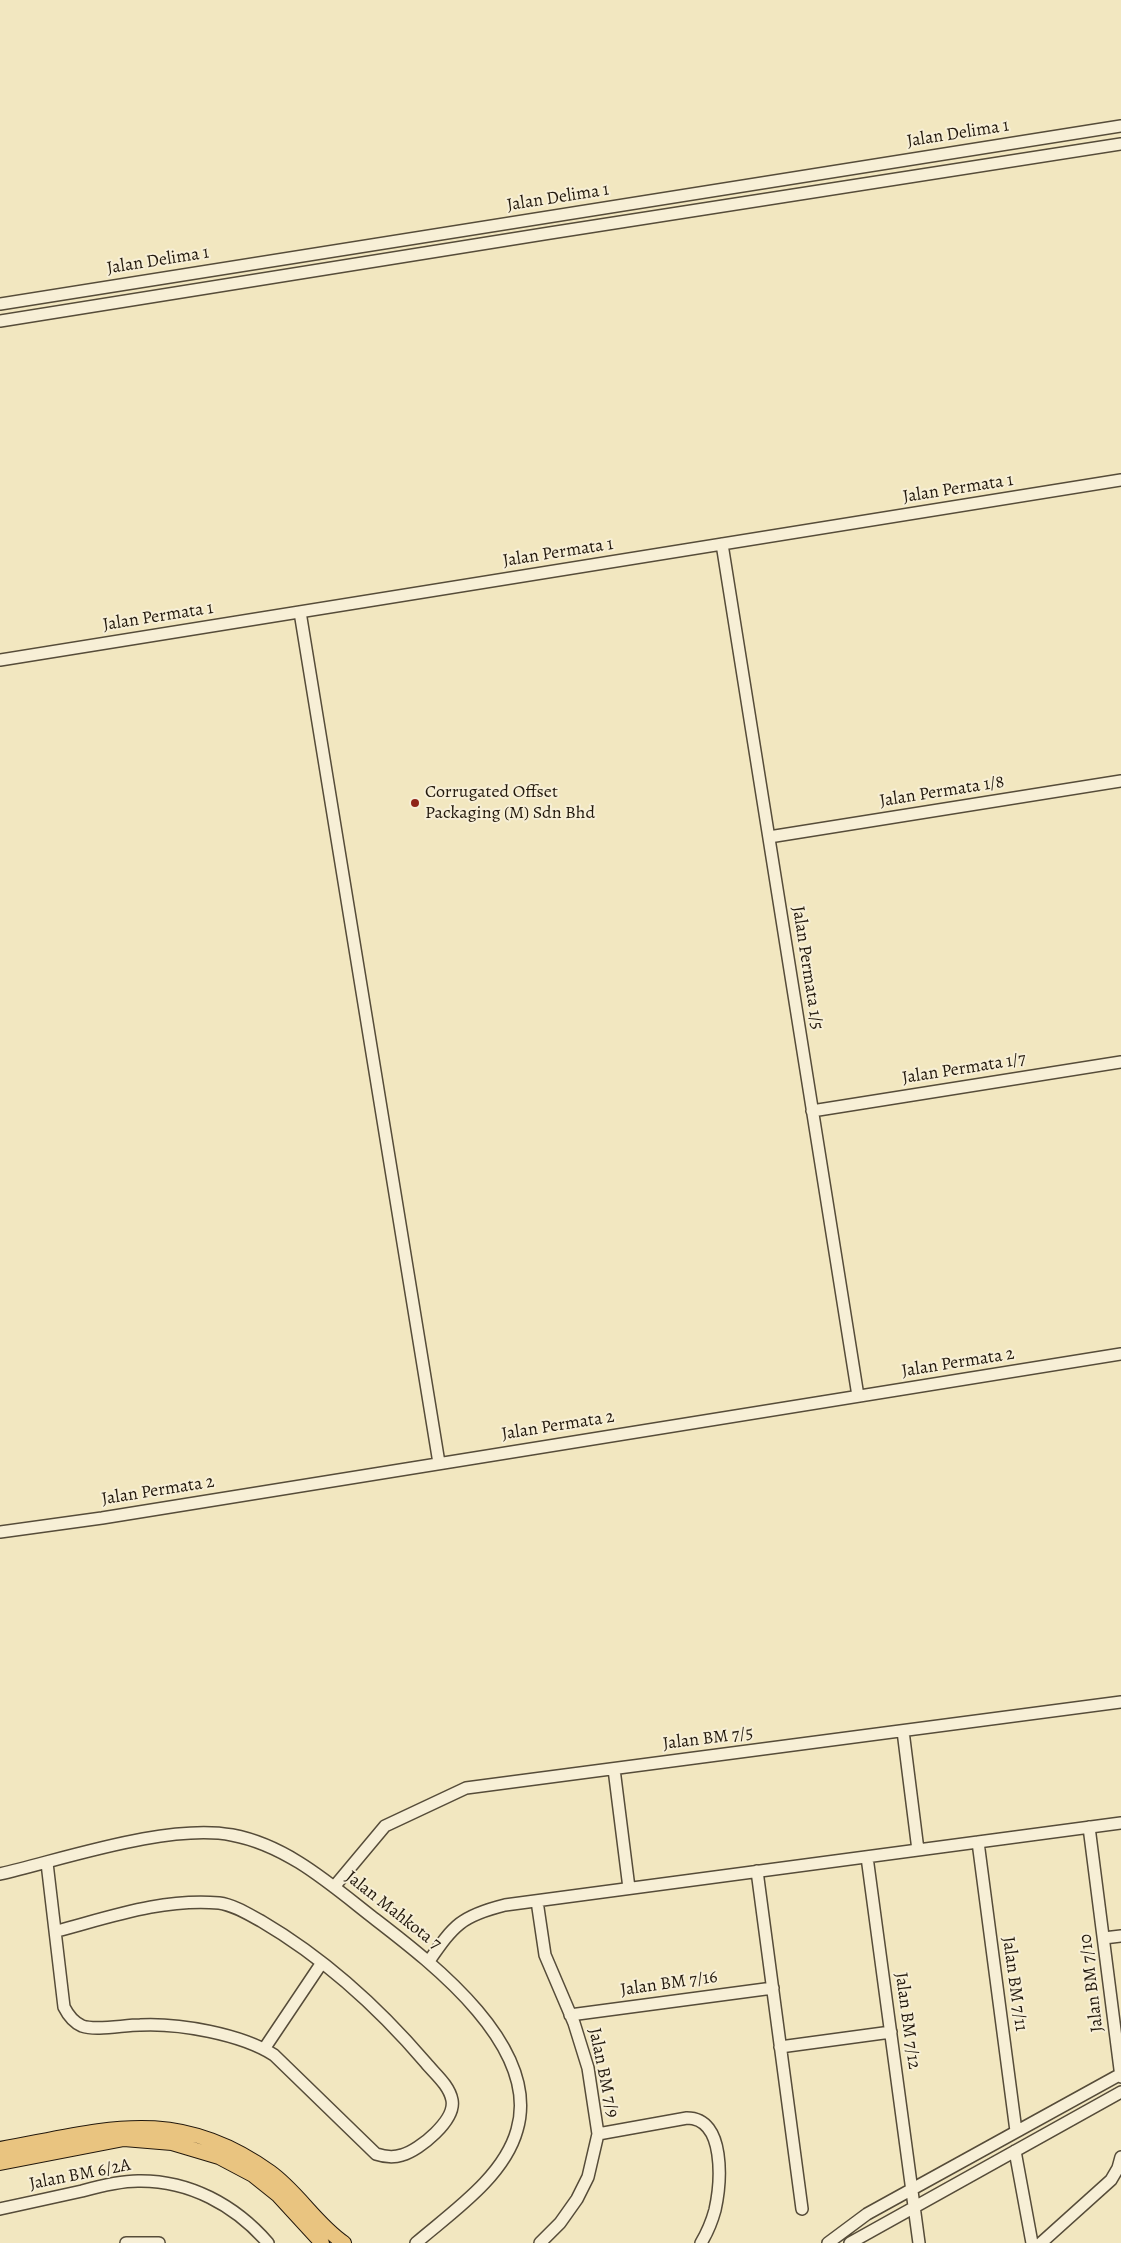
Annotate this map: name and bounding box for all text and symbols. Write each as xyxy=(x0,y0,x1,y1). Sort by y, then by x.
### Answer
street label: Jalan Delima 1 xyxy=(905,115,1011,153)
street label: Jalan Delima 1 xyxy=(505,179,611,217)
street label: Jalan Delima 1 xyxy=(105,242,211,280)
street label: Jalan Permata 1 xyxy=(901,470,1015,508)
street label: Jalan Permata 1 xyxy=(501,534,615,572)
street label: Jalan Permata 1 xyxy=(101,598,215,636)
street label: Jalan Permata 1/8 xyxy=(878,771,1006,813)
place label: Corrugated Offset Packaging (M) Sdn Bhd xyxy=(425,782,595,824)
marker: Corrugated Offset Packaging (M) Sdn Bhd xyxy=(409,797,421,809)
street label: Jalan Permata 1/5 xyxy=(787,905,827,1031)
street label: Jalan Permata 1/7 xyxy=(901,1049,1027,1089)
street label: Jalan Permata 2 xyxy=(900,1343,1016,1383)
street label: Jalan Permata 2 xyxy=(500,1406,616,1446)
street label: Jalan Permata 2 xyxy=(100,1471,216,1511)
street label: Jalan BM 7/5 xyxy=(662,1723,754,1755)
street label: Jalan Mahkota 7 xyxy=(341,1867,445,1955)
street label: Jalan BM 7/10 xyxy=(1075,1933,1109,2033)
street label: Jalan BM 7/11 xyxy=(997,1935,1031,2033)
street label: Jalan BM 7/16 xyxy=(619,1967,719,2001)
street label: Jalan BM 7/12 xyxy=(890,1971,924,2071)
street label: Jalan BM 7/9 xyxy=(583,2026,623,2120)
street label: Jalan BM 6/2A xyxy=(27,2155,133,2195)

